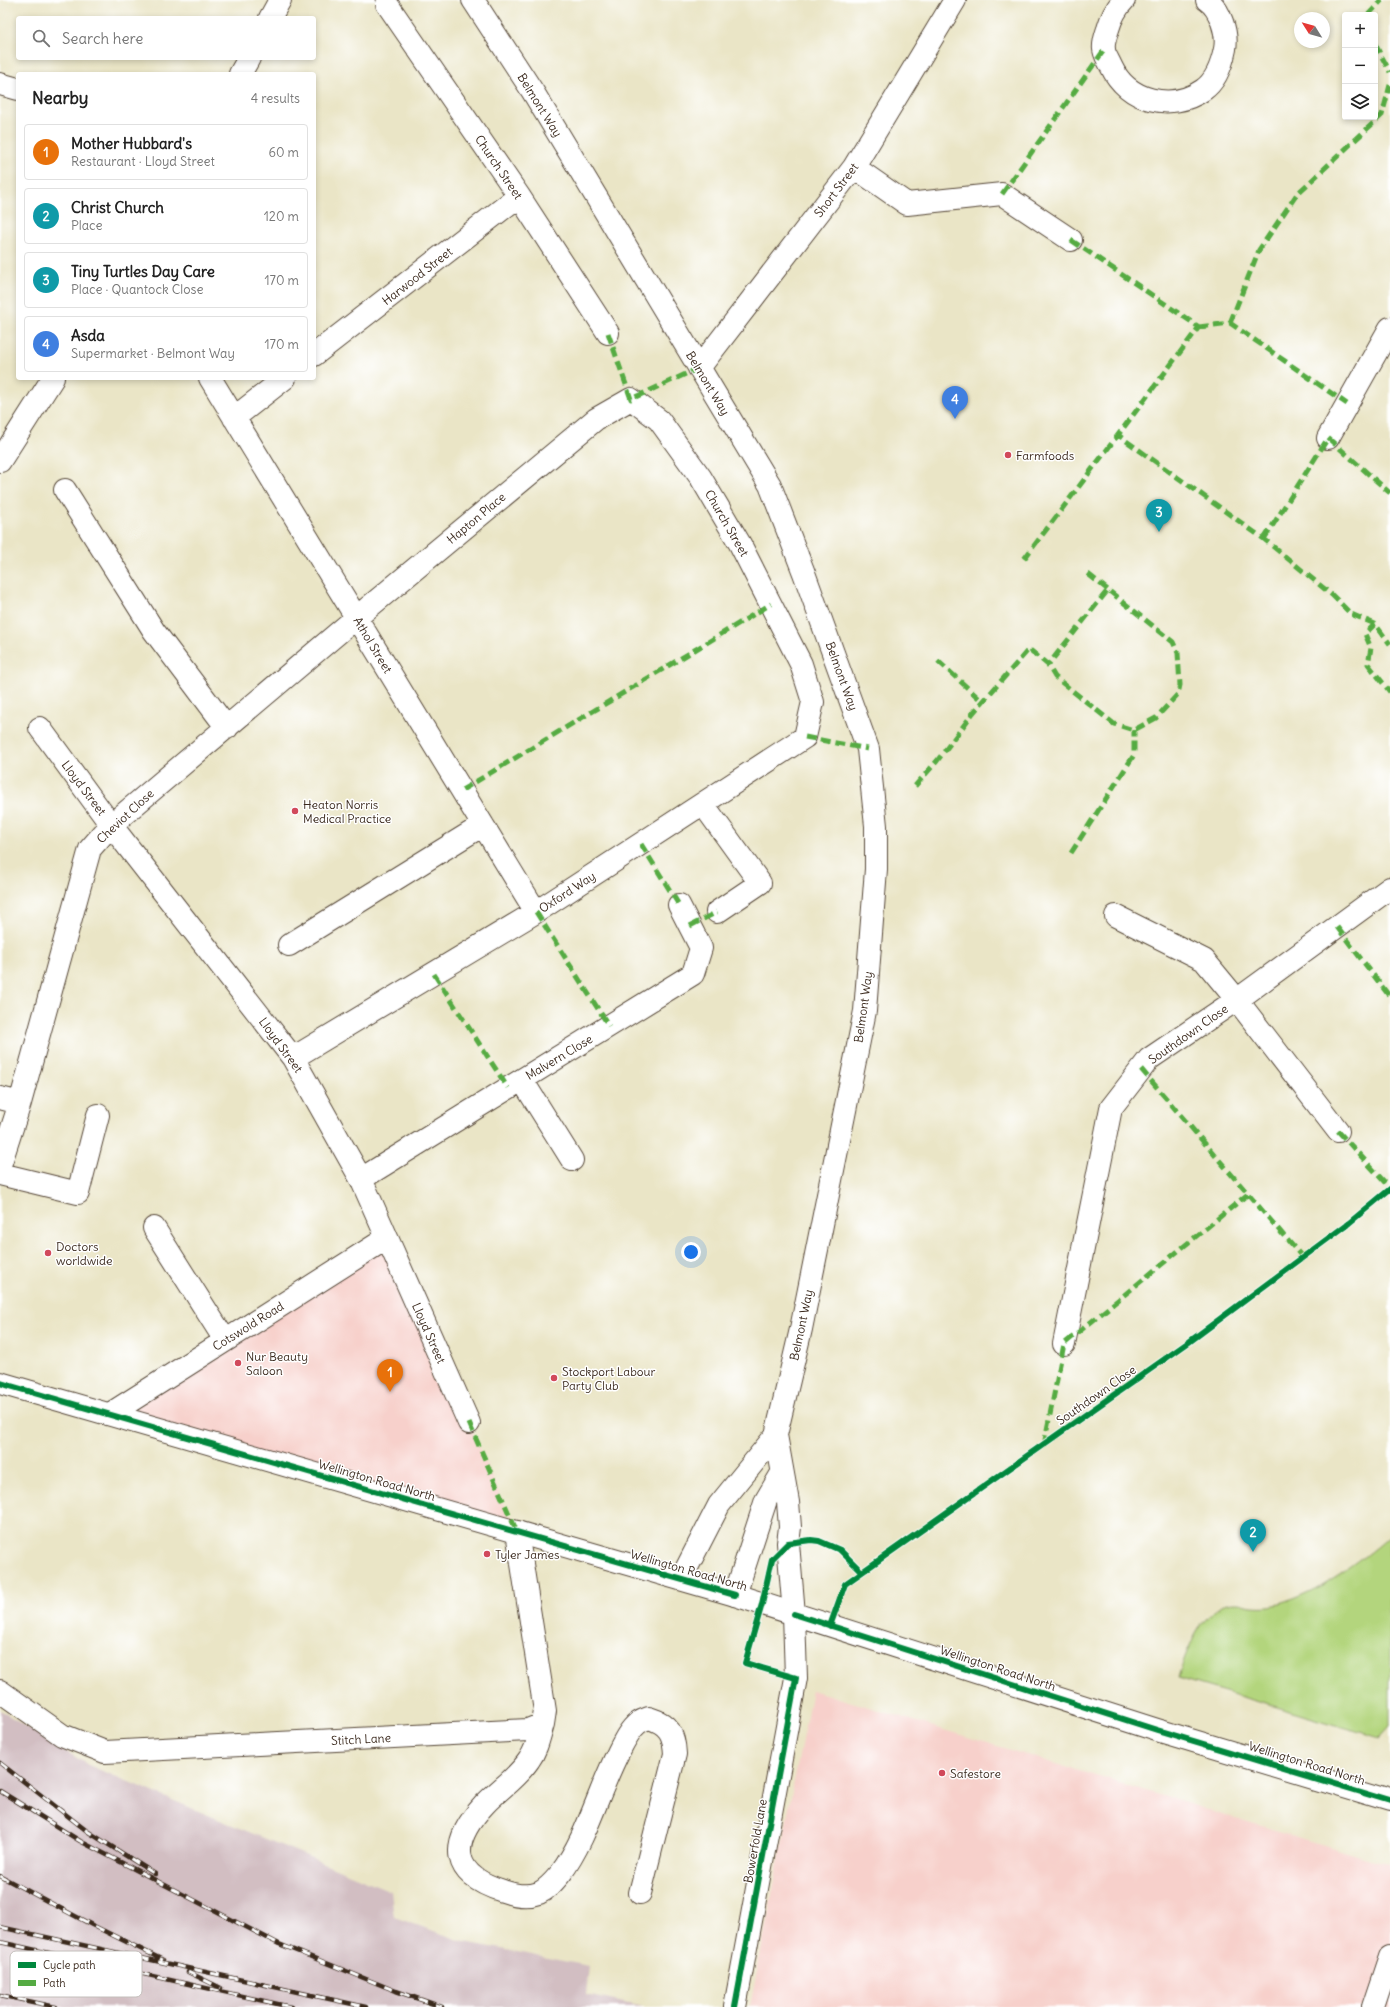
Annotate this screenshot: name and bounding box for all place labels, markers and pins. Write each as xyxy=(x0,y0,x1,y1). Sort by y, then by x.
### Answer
pin: 4 xyxy=(942,386,968,419)
place label: Farmfoods xyxy=(1016,448,1074,463)
marker: Farmfoods xyxy=(1003,450,1013,460)
pin: 3 xyxy=(1146,499,1172,532)
place label: Heaton Norris Medical Practice xyxy=(303,797,391,826)
marker: Heaton Norris Medical Practice xyxy=(290,806,300,816)
place label: Doctors worldwide xyxy=(56,1239,112,1268)
marker: Doctors worldwide xyxy=(43,1248,53,1258)
place label: Nur Beauty Saloon xyxy=(246,1349,308,1378)
marker: Nur Beauty Saloon xyxy=(233,1358,243,1368)
pin: 1 xyxy=(377,1359,403,1392)
place label: Stockport Labour Party Club xyxy=(562,1364,656,1393)
marker: Stockport Labour Party Club xyxy=(549,1373,559,1383)
pin: 2 xyxy=(1240,1519,1266,1552)
place label: Tyler James xyxy=(495,1547,560,1562)
marker: Tyler James xyxy=(482,1549,492,1559)
place label: Safestore xyxy=(950,1766,1001,1781)
marker: Safestore xyxy=(937,1768,947,1778)

